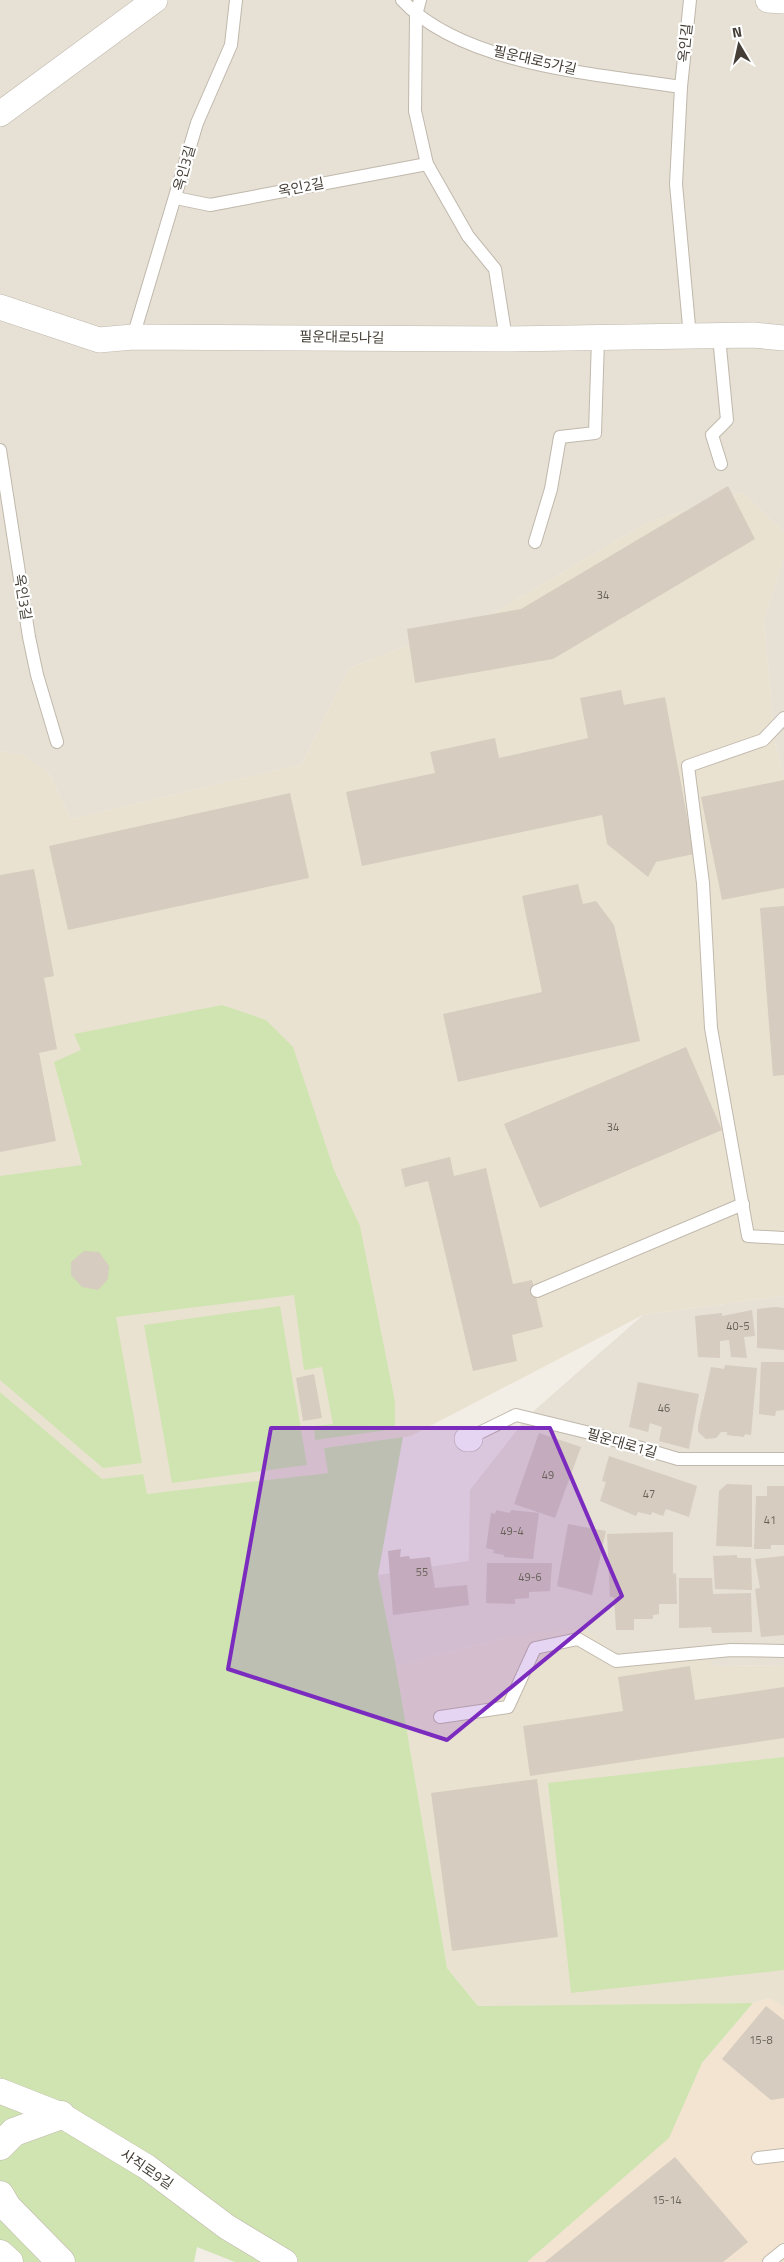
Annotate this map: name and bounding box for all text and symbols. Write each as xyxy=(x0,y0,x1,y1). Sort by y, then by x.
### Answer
north arrow xyxy=(714,20,764,70)
text: N xyxy=(730,21,743,43)
street label: 옥인길 xyxy=(672,23,697,63)
street label: 필운대로5가길 xyxy=(491,40,579,79)
street label: 옥인3길 xyxy=(167,143,200,193)
street label: 옥인2길 xyxy=(276,172,326,201)
street label: 필운대로5나길 xyxy=(299,325,385,348)
street label: 옥인3길 xyxy=(9,572,38,622)
house number: 34 xyxy=(597,587,609,603)
house number: 34 xyxy=(607,1119,619,1135)
house number: 40-5 xyxy=(726,1318,750,1334)
house number: 46 xyxy=(658,1400,670,1416)
street label: 필운대로1길 xyxy=(585,1422,660,1463)
house number: 49 xyxy=(542,1467,554,1483)
house number: 47 xyxy=(643,1486,655,1502)
house number: 41 xyxy=(764,1512,776,1528)
house number: 49-4 xyxy=(500,1523,524,1539)
house number: 55 xyxy=(416,1564,428,1580)
house number: 49-6 xyxy=(518,1569,542,1585)
house number: 15-8 xyxy=(749,2032,773,2048)
street label: 사직로9길 xyxy=(117,2143,178,2194)
house number: 15-14 xyxy=(652,2192,682,2208)

